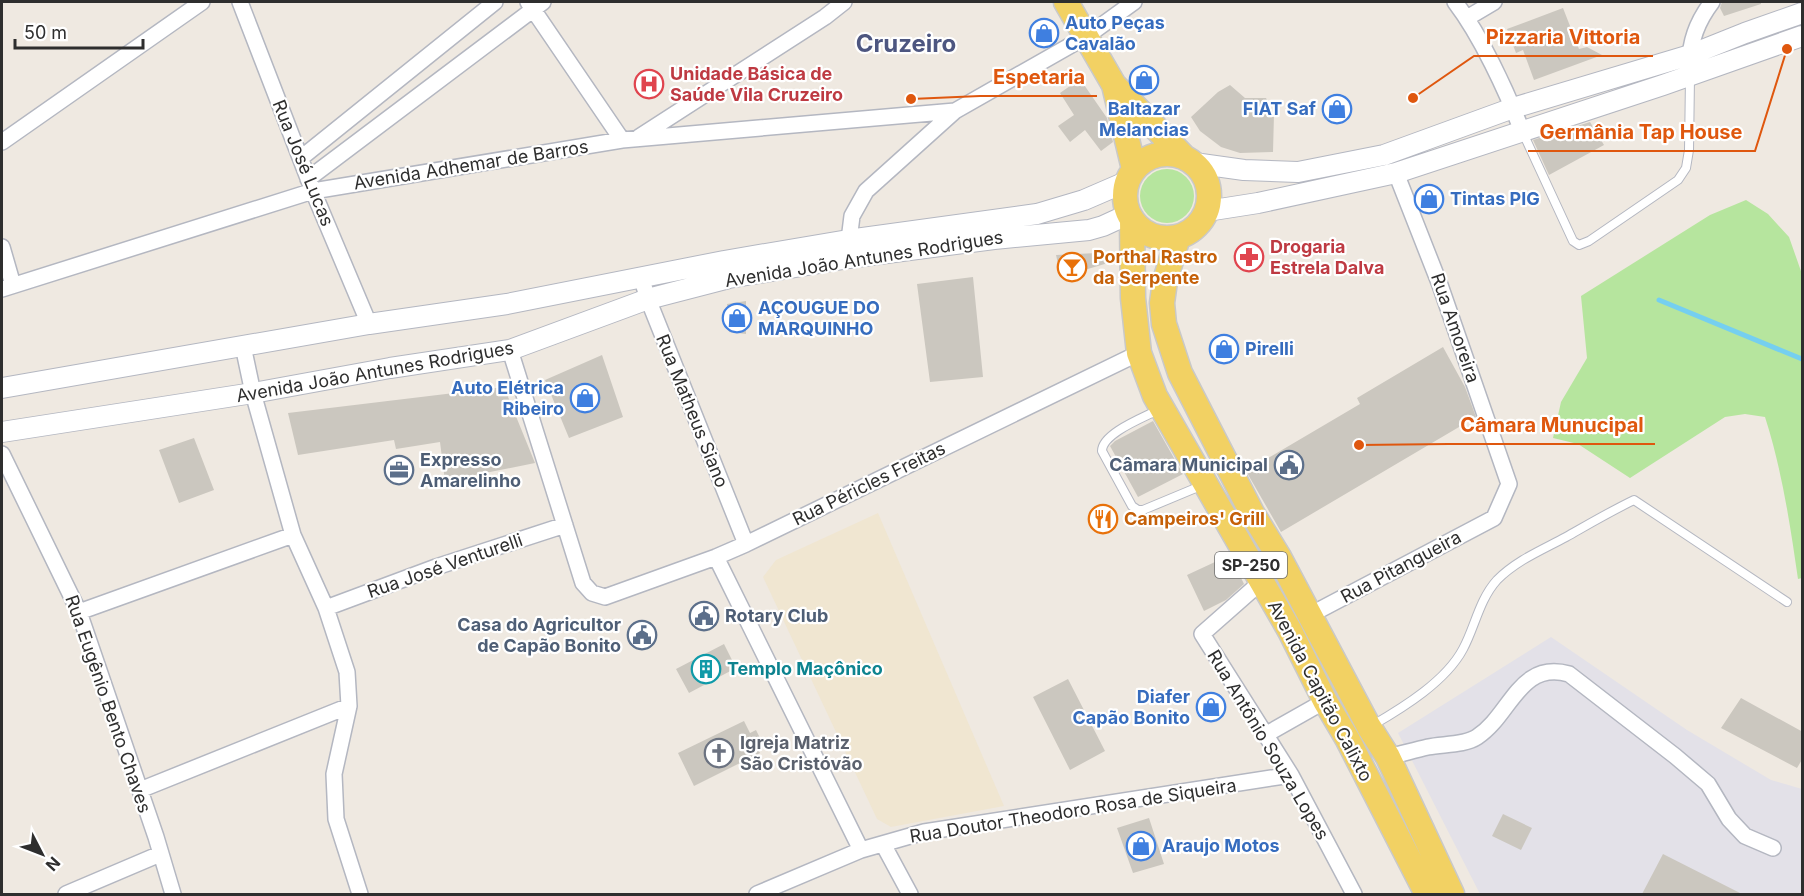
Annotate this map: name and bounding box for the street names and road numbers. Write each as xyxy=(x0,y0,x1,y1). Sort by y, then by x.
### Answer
street label: Rua José Lucas xyxy=(269,97,338,229)
street label: Avenida Adhemar de Barros xyxy=(352,136,590,193)
street label: Avenida João Antunes Rodrigues xyxy=(723,226,1005,291)
street label: Rua Amoreira xyxy=(1427,270,1484,385)
street label: Rua Matheus Siano xyxy=(652,331,733,491)
street label: Avenida João Antunes Rodrigues xyxy=(235,337,515,406)
street label: Rua Péricles Freitas xyxy=(789,437,949,530)
street label: Rua Pitangueira xyxy=(1337,526,1465,607)
street label: Rua José Venturelli xyxy=(364,529,525,602)
road number: SP-250 xyxy=(1215,552,1287,578)
street label: Rua Eugênio Bento Chaves xyxy=(61,592,156,816)
street label: Avenida Capitão Calixto xyxy=(1264,597,1377,785)
street label: Rua Antônio Souza Lopes xyxy=(1203,646,1334,844)
street label: Rua Doutor Theodoro Rosa de Siqueira xyxy=(908,774,1238,847)

